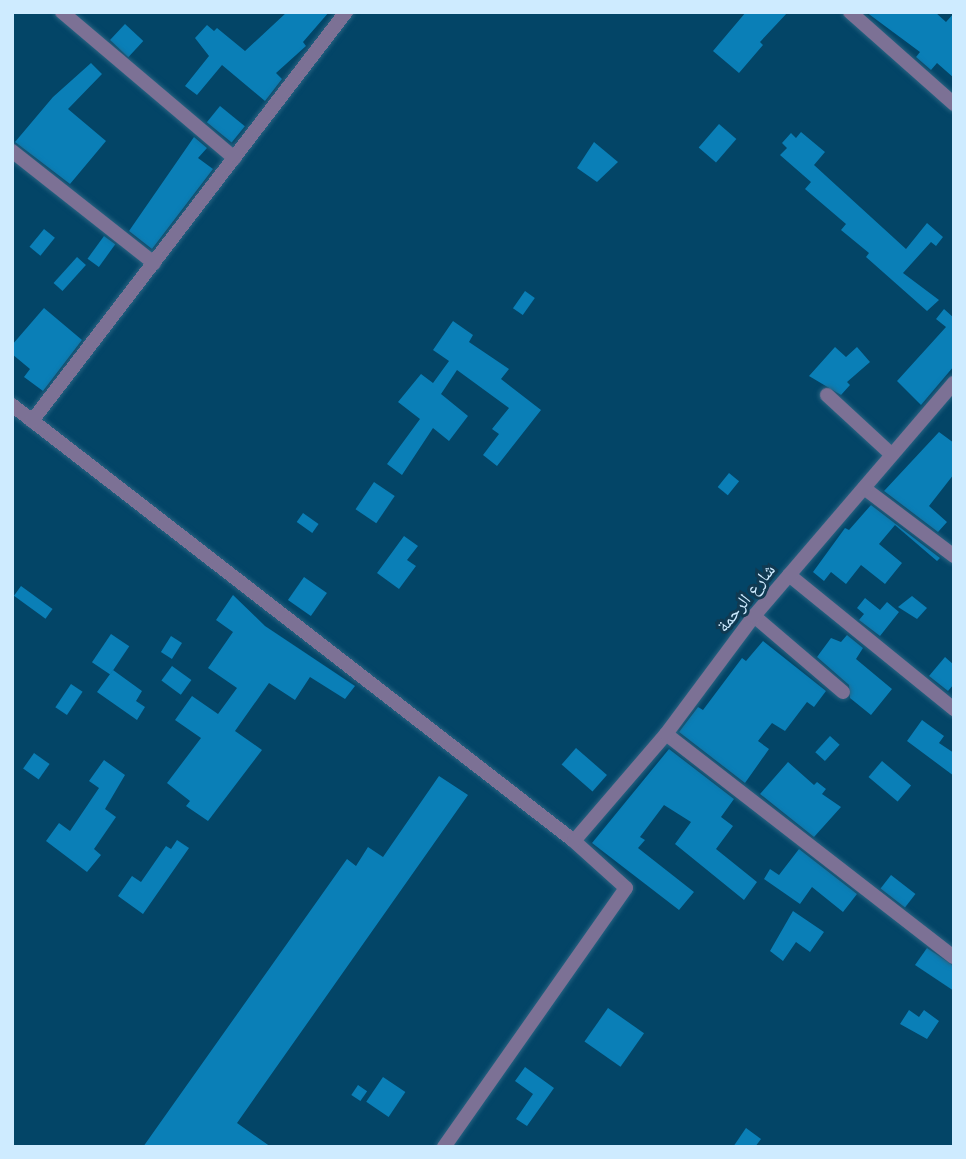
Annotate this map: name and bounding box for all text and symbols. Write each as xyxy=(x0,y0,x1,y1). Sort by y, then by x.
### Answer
street label: شارع الرحمة xyxy=(712,560,780,636)

